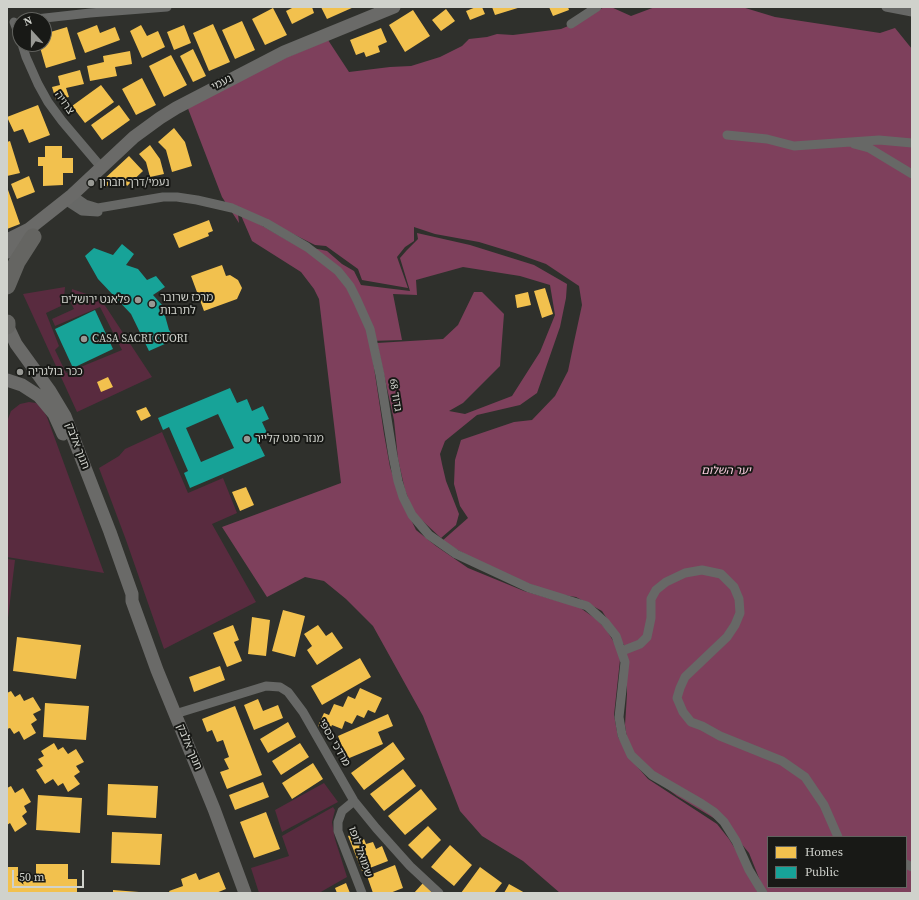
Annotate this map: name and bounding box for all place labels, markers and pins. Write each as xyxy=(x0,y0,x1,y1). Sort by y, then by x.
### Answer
place label: נעמי/דרך חברון xyxy=(99,176,170,190)
marker: נעמי/דרך חברון xyxy=(86,178,96,188)
place label: מרכז שרובר לתרבות xyxy=(160,291,213,317)
place label: פלאנט ירושלים xyxy=(61,293,130,307)
marker: פלאנט ירושלים xyxy=(133,295,143,305)
marker: מרכז שרובר לתרבות xyxy=(147,299,157,309)
place label: CASA SACRI CUORI xyxy=(92,332,188,346)
marker: CASA SACRI CUORI xyxy=(79,334,89,344)
place label: ככר בולגריה xyxy=(28,365,83,379)
marker: ככר בולגריה xyxy=(15,367,25,377)
place label: מנזר סנט קלייר xyxy=(255,432,324,446)
marker: מנזר סנט קלייר xyxy=(242,434,252,444)

